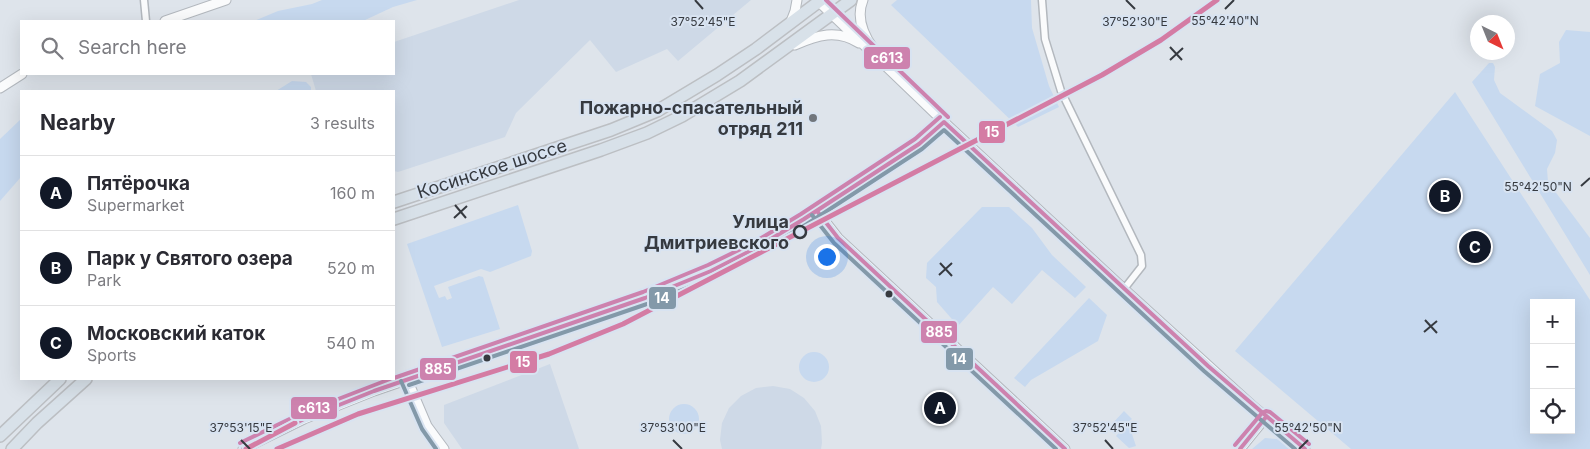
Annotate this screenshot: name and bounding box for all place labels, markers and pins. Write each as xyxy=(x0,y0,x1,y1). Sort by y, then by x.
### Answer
place label: Пожарно-спасательный отряд 211 xyxy=(580,97,803,139)
marker: Пожарно-спасательный отряд 211 xyxy=(807,112,819,124)
pin: B xyxy=(1429,177,1461,215)
place label: Улица Дмитриевского xyxy=(644,211,789,253)
marker: Улица Дмитриевского xyxy=(793,225,807,239)
pin: C xyxy=(1459,228,1491,266)
unlabelled marker xyxy=(884,289,894,299)
unlabelled marker xyxy=(482,353,492,363)
pin: A xyxy=(924,389,956,427)

